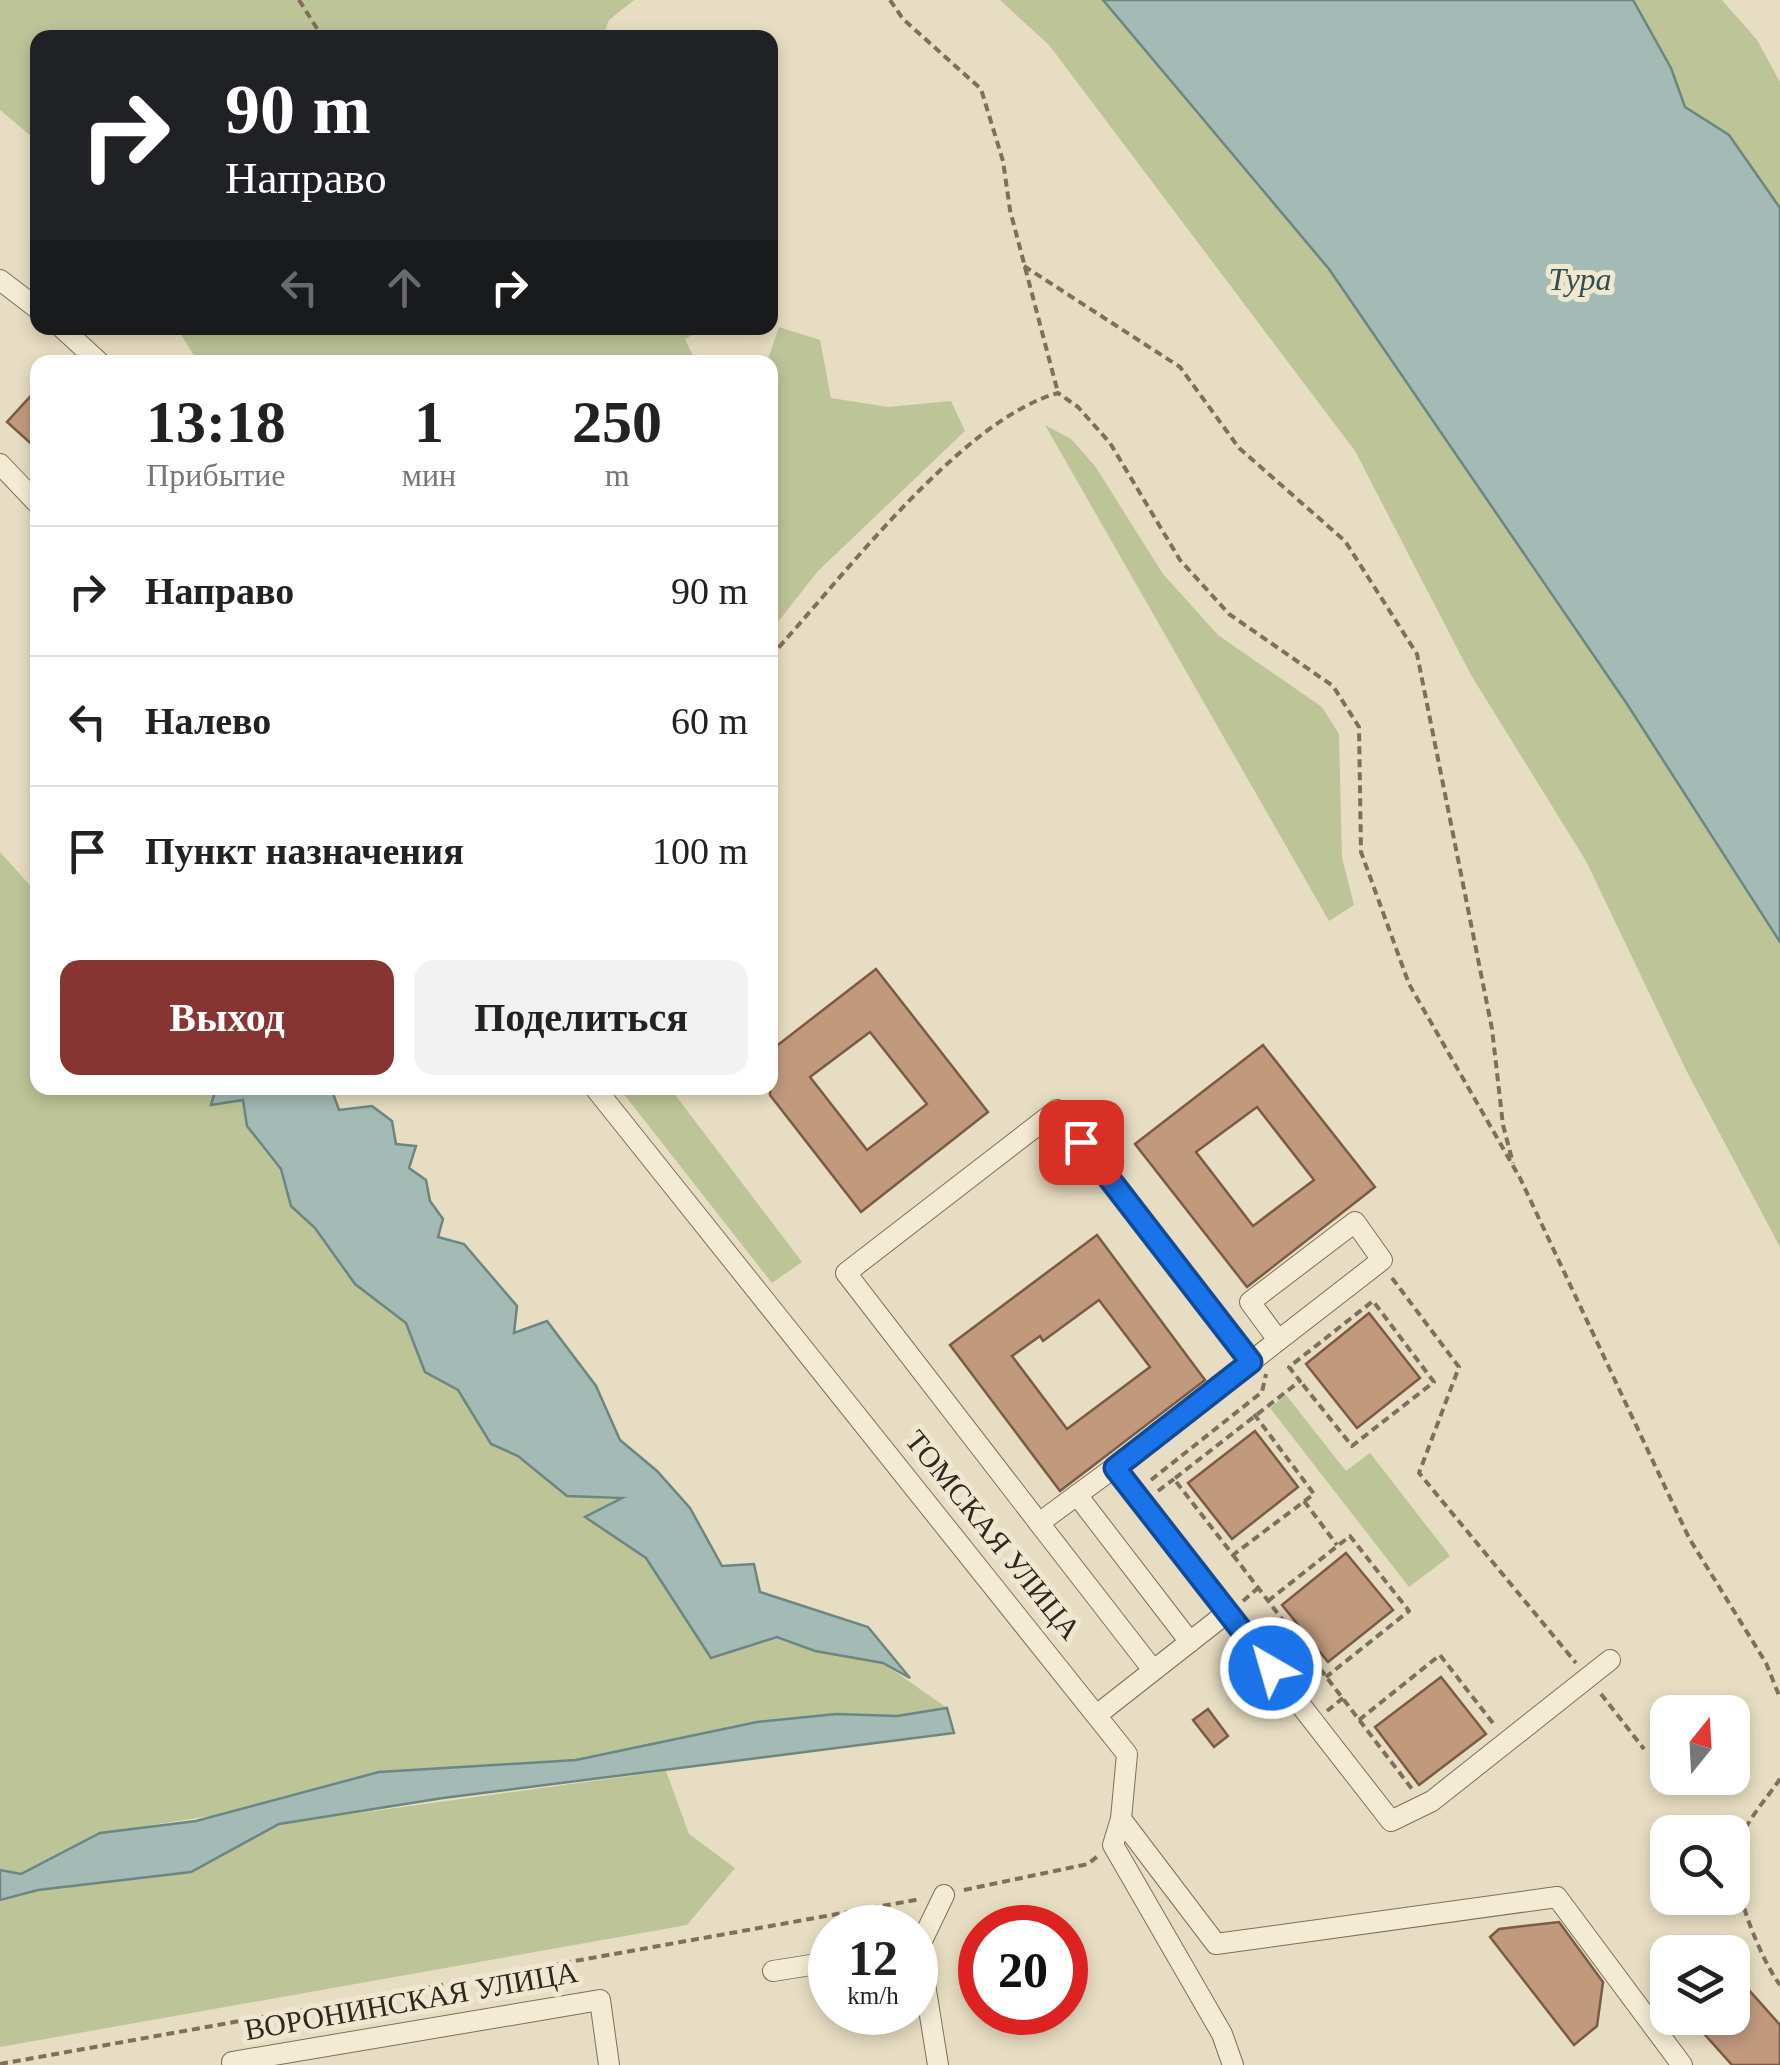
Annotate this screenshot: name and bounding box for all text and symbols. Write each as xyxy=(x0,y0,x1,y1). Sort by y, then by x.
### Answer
icon: right xyxy=(60,70,190,200)
text: 90 m xyxy=(225,71,371,148)
text: Направо xyxy=(225,153,387,203)
icon: left xyxy=(272,260,327,315)
icon: ahead xyxy=(377,260,432,315)
icon: right xyxy=(482,260,537,315)
water label: Тура xyxy=(1549,261,1611,297)
text: 13:18 xyxy=(146,389,286,455)
text: 1 xyxy=(414,389,444,455)
text: 250 xyxy=(572,389,662,455)
text: Прибытие xyxy=(146,457,286,493)
text: мин xyxy=(402,457,456,493)
text: m xyxy=(605,457,630,493)
icon: right xyxy=(60,564,115,619)
text: Направо xyxy=(145,570,294,612)
text: 90 m xyxy=(671,570,748,612)
icon: left xyxy=(60,694,115,749)
text: Налево xyxy=(145,700,271,742)
text: 60 m xyxy=(671,700,748,742)
icon: arrive xyxy=(60,824,115,879)
text: Пункт назначения xyxy=(145,830,464,872)
text: 100 m xyxy=(652,830,748,872)
button: Выход xyxy=(60,960,394,1075)
button: Поделиться xyxy=(414,960,748,1075)
pin xyxy=(1039,1100,1124,1185)
icon: arrive xyxy=(1054,1115,1109,1170)
street label: ТОМСКАЯ УЛИЦА xyxy=(899,1424,1088,1646)
position arrow xyxy=(1219,1616,1323,1720)
north arrow xyxy=(1650,1695,1750,1795)
map controls xyxy=(1650,1695,1750,2035)
button: search xyxy=(1650,1815,1750,1915)
speed limit sign: 20 xyxy=(958,1905,1088,2035)
text: 12 xyxy=(848,1930,898,1986)
button: layers xyxy=(1650,1935,1750,2035)
street label: ВОРОНИНСКАЯ УЛИЦА xyxy=(242,1955,580,2046)
text: km/h xyxy=(847,1982,899,2009)

